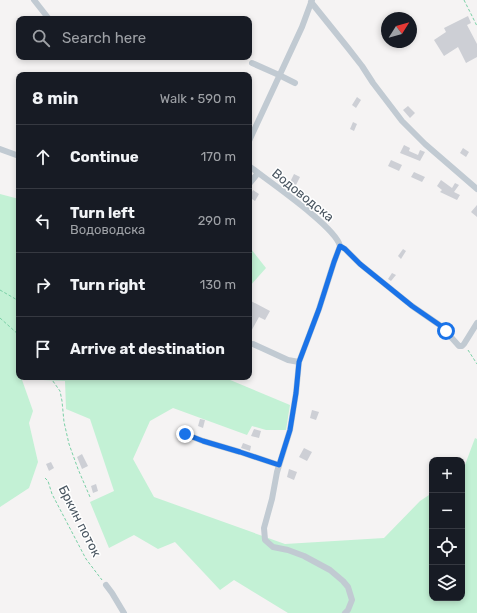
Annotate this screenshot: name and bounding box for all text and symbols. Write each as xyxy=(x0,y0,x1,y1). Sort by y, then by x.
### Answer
north arrow xyxy=(381,12,417,48)
search box xyxy=(16,16,252,60)
icon: search xyxy=(30,27,52,49)
text: Search here xyxy=(62,29,146,47)
text: 8 min xyxy=(32,88,79,108)
text: Walk · 590 m xyxy=(160,91,236,106)
icon: ahead xyxy=(32,146,54,168)
text: Continue xyxy=(70,148,139,166)
text: 170 m xyxy=(201,149,236,164)
street label: Водоводска xyxy=(269,165,337,225)
text: Turn left xyxy=(70,204,135,222)
icon: left xyxy=(32,210,54,232)
text: 290 m xyxy=(198,213,236,228)
text: Водоводска xyxy=(70,222,145,237)
icon: right xyxy=(32,274,54,296)
text: Turn right xyxy=(70,276,145,294)
text: 130 m xyxy=(200,277,236,292)
route start xyxy=(437,322,455,340)
icon: arrive xyxy=(32,338,54,360)
text: Arrive at destination xyxy=(70,340,225,358)
route end xyxy=(176,425,194,443)
map controls xyxy=(429,457,465,601)
button: + xyxy=(429,457,465,493)
street label: Бркин поток xyxy=(56,483,104,559)
button: − xyxy=(429,493,465,529)
button: locate xyxy=(429,529,465,565)
button: layers xyxy=(429,565,465,601)

